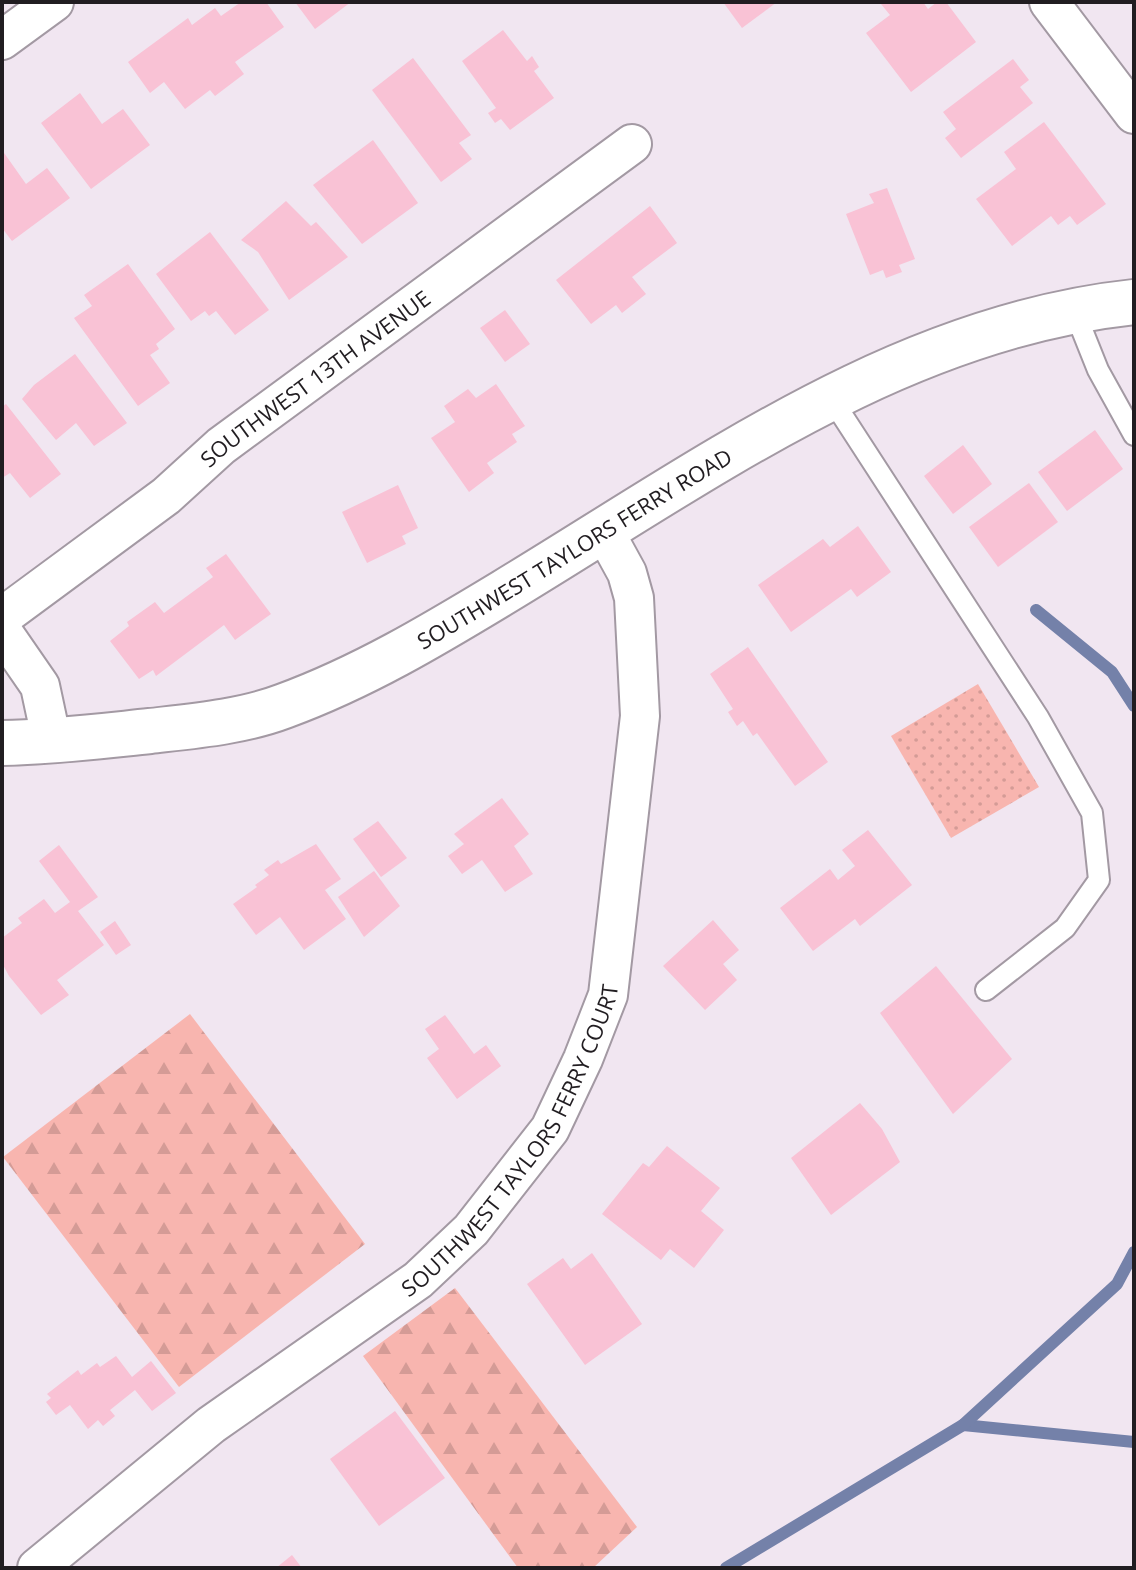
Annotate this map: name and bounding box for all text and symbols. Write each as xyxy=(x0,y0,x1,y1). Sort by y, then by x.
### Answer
street label: SOUTHWEST 13TH AVENUE xyxy=(193,283,436,473)
street label: SOUTHWEST TAYLORS FERRY ROAD xyxy=(411,441,737,656)
street label: SOUTHWEST TAYLORS FERRY COURT xyxy=(395,983,624,1303)

